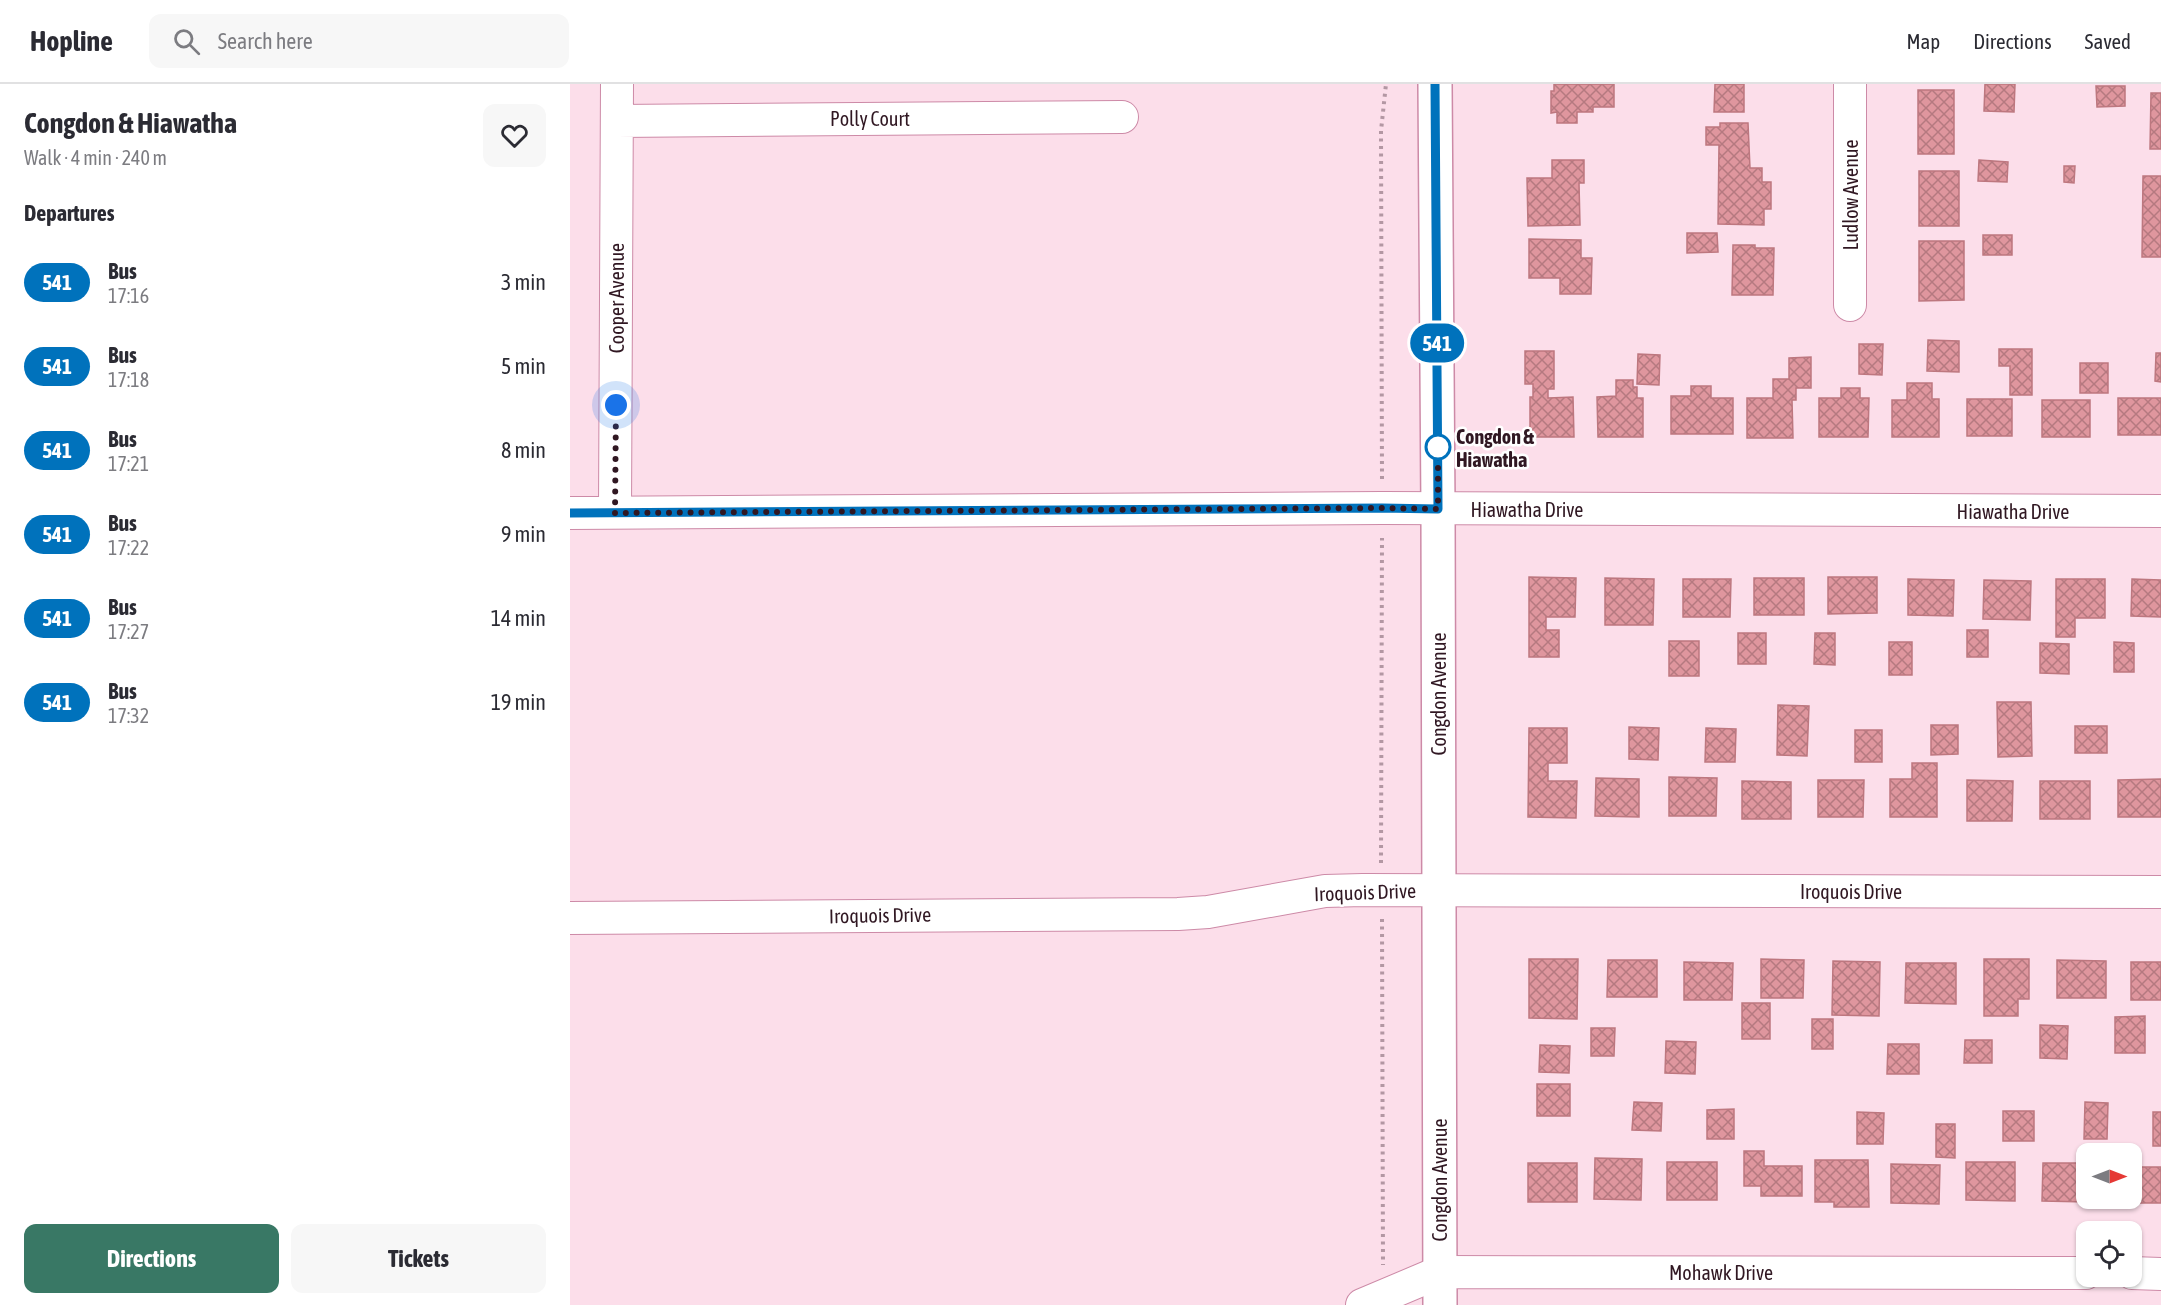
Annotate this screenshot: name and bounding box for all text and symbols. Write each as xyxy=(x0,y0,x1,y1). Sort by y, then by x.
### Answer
search box xyxy=(149,14,569,68)
text: Hopline xyxy=(30,25,113,57)
icon: search xyxy=(170,25,203,58)
text: Search here xyxy=(218,28,313,54)
text: Map xyxy=(1906,29,1940,53)
text: Directions xyxy=(1973,29,2052,53)
text: Saved xyxy=(2085,29,2131,53)
button: heart xyxy=(483,104,546,167)
text: Congdon & Hiawatha xyxy=(24,107,237,139)
street label: Polly Court xyxy=(830,107,910,130)
street label: Ludlow Avenue xyxy=(1839,139,1862,251)
text: Walk · 4 min · 240 m xyxy=(24,146,167,169)
text: Departures xyxy=(24,200,114,226)
street label: Cooper Avenue xyxy=(605,243,628,353)
text: Bus xyxy=(108,258,137,284)
text: 3 min xyxy=(501,269,546,295)
text: 541 xyxy=(42,270,72,294)
text: 17:16 xyxy=(108,284,149,307)
line badge: 541 xyxy=(1402,324,1472,362)
text: 541 xyxy=(1422,331,1452,355)
text: Bus xyxy=(108,342,137,368)
text: 5 min xyxy=(501,353,546,379)
text: 541 xyxy=(42,354,72,378)
text: 17:18 xyxy=(108,368,149,391)
your location xyxy=(601,390,631,420)
place label: Congdon & Hiawatha xyxy=(1456,425,1535,471)
text: Bus xyxy=(108,426,137,452)
marker: Congdon & Hiawatha xyxy=(1425,434,1451,460)
text: 8 min xyxy=(501,437,546,463)
text: 541 xyxy=(42,438,72,462)
text: 17:21 xyxy=(108,452,149,475)
street label: Hiawatha Drive xyxy=(1471,498,1583,521)
street label: Hiawatha Drive xyxy=(1957,500,2069,523)
text: Bus xyxy=(108,510,137,536)
text: 9 min xyxy=(501,521,546,547)
text: 541 xyxy=(42,522,72,546)
text: 17:22 xyxy=(108,536,149,559)
text: Bus xyxy=(108,594,137,620)
text: 14 min xyxy=(491,605,546,631)
text: 541 xyxy=(42,606,72,630)
text: 17:27 xyxy=(108,620,149,643)
street label: Congdon Avenue xyxy=(1427,633,1450,755)
text: Bus xyxy=(108,678,137,704)
text: 19 min xyxy=(491,689,546,715)
text: 541 xyxy=(42,690,72,714)
text: 17:32 xyxy=(108,704,149,727)
street label: Iroquois Drive xyxy=(1314,879,1416,905)
street label: Iroquois Drive xyxy=(1800,880,1902,903)
street label: Iroquois Drive xyxy=(829,903,931,927)
street label: Congdon Avenue xyxy=(1428,1119,1451,1241)
north arrow xyxy=(2076,1143,2142,1209)
map controls xyxy=(2076,1143,2142,1287)
button: locate xyxy=(2076,1221,2142,1287)
button: Directions xyxy=(24,1224,279,1293)
button: Tickets xyxy=(291,1224,546,1293)
street label: Mohawk Drive xyxy=(1669,1261,1773,1284)

